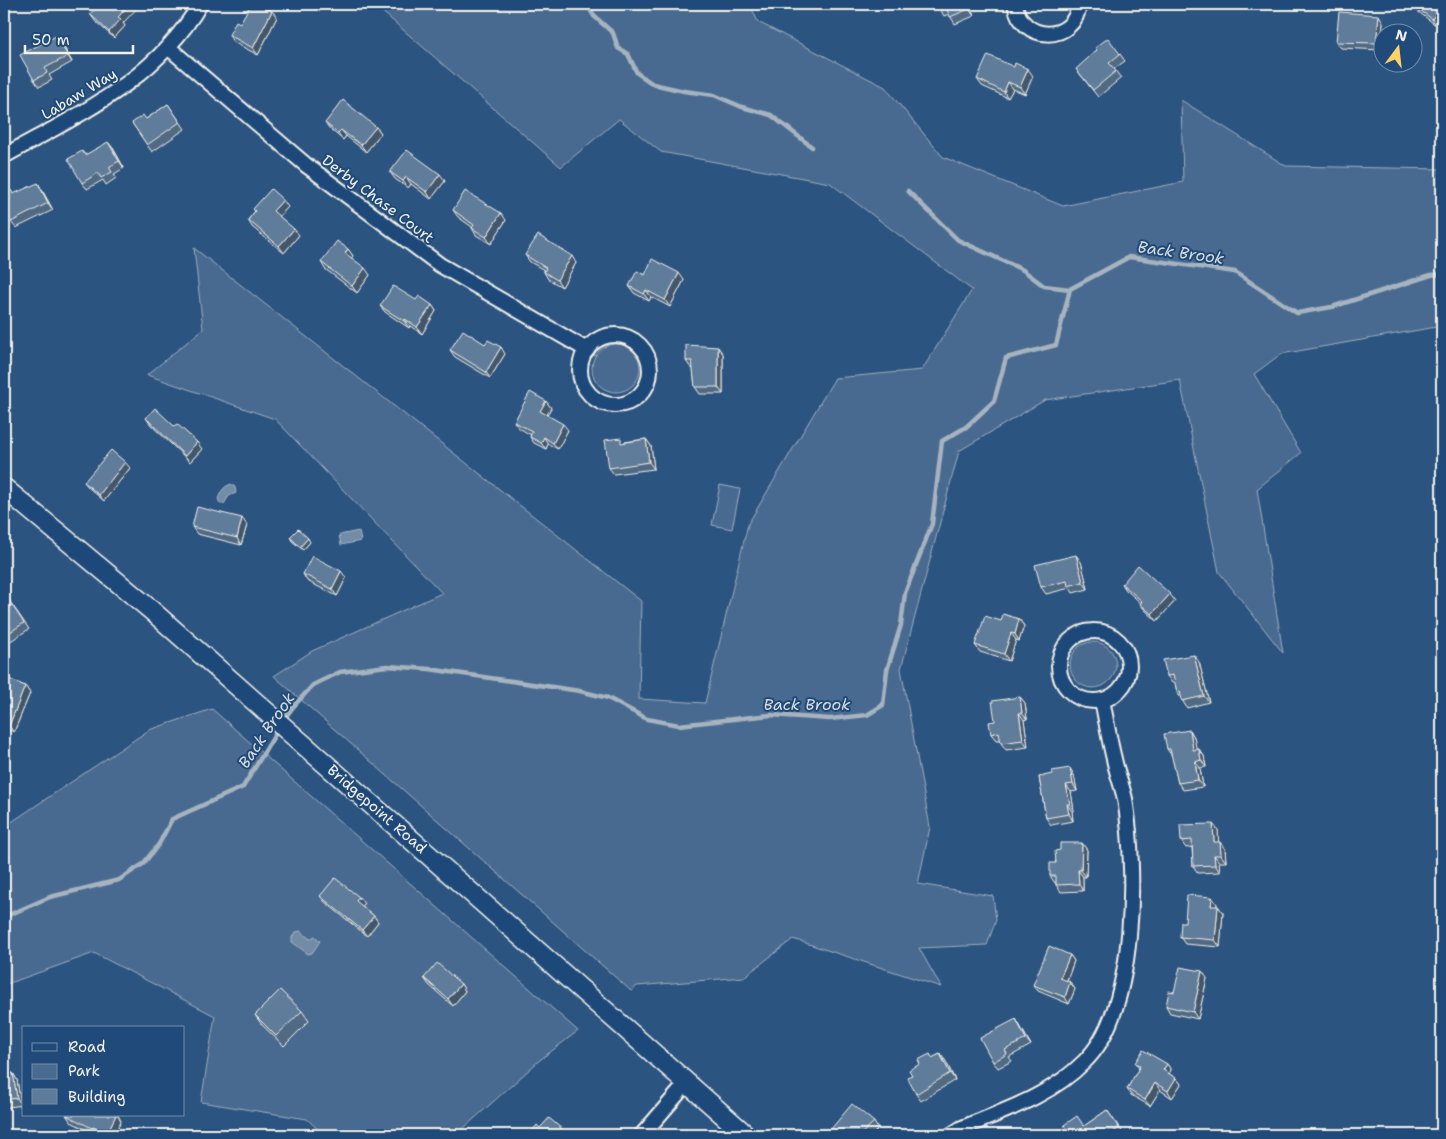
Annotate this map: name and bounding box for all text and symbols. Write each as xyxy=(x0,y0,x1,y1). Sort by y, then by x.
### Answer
scale bar xyxy=(25,22,132,54)
north arrow xyxy=(1374,22,1424,72)
text: N xyxy=(1394,25,1409,46)
text: 50 m xyxy=(32,30,70,50)
street label: Labaw Way xyxy=(38,64,120,124)
street label: Derby Chase Court xyxy=(318,150,438,248)
water label: Back Brook xyxy=(1136,236,1225,269)
water label: Back Brook xyxy=(233,688,299,772)
water label: Back Brook xyxy=(764,694,850,715)
street label: Bridgepoint Road xyxy=(323,760,431,858)
legend xyxy=(22,1026,185,1116)
text: Road xyxy=(68,1037,106,1057)
text: Park xyxy=(68,1061,100,1081)
text: Building xyxy=(68,1087,125,1107)

